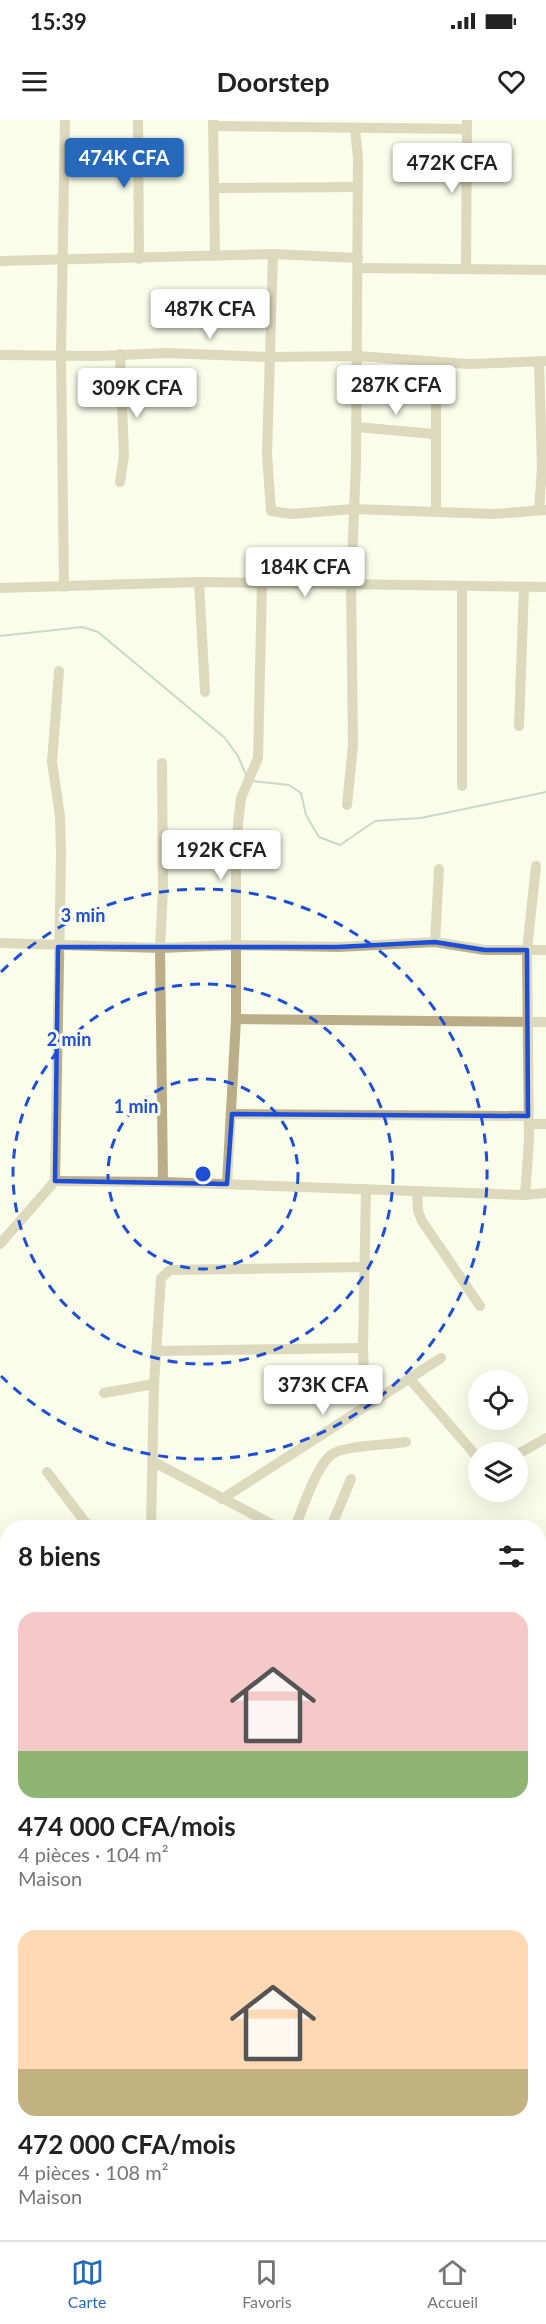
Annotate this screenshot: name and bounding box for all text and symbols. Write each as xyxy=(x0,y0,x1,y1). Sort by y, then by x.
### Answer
text: 15:39 xyxy=(30,8,87,35)
icon: menu xyxy=(18,65,51,98)
text: Doorstep xyxy=(217,65,329,98)
icon: heart xyxy=(495,65,528,98)
pin: 474K CFA xyxy=(62,138,186,189)
pin: 472K CFA xyxy=(390,143,514,194)
text: 474K CFA xyxy=(79,145,169,169)
text: 472K CFA xyxy=(407,150,497,174)
pin: 487K CFA xyxy=(148,289,272,340)
text: 487K CFA xyxy=(165,296,255,320)
pin: 287K CFA xyxy=(334,365,458,416)
pin: 309K CFA xyxy=(75,368,199,419)
text: 287K CFA xyxy=(351,372,441,396)
text: 309K CFA xyxy=(92,375,182,399)
pin: 184K CFA xyxy=(243,547,367,598)
text: 184K CFA xyxy=(260,554,350,578)
pin: 192K CFA xyxy=(159,830,283,881)
text: 192K CFA xyxy=(176,837,266,861)
text: 3 min xyxy=(61,904,105,926)
text: 2 min xyxy=(47,1028,91,1050)
text: 1 min xyxy=(114,1095,158,1117)
centre of rings xyxy=(193,1164,213,1184)
pin: 373K CFA xyxy=(261,1365,385,1416)
map controls xyxy=(468,1370,528,1502)
button: locate xyxy=(468,1370,528,1430)
text: 373K CFA xyxy=(278,1372,368,1396)
button: layers xyxy=(468,1442,528,1502)
text: 8 biens xyxy=(18,1540,101,1572)
icon: filters xyxy=(495,1540,528,1573)
icon: home xyxy=(219,1651,327,1759)
text: 474 000 CFA/mois xyxy=(18,1810,236,1842)
text: 4 pièces · 104 m² xyxy=(18,1842,168,1866)
text: Maison xyxy=(18,1866,82,1890)
icon: home xyxy=(219,1969,327,2077)
text: 472 000 CFA/mois xyxy=(18,2128,236,2160)
text: 4 pièces · 108 m² xyxy=(18,2160,168,2184)
text: Maison xyxy=(18,2184,82,2208)
tab: Carte xyxy=(68,2256,106,2311)
tab: Favoris xyxy=(242,2256,292,2311)
tab: Accueil xyxy=(427,2256,478,2311)

